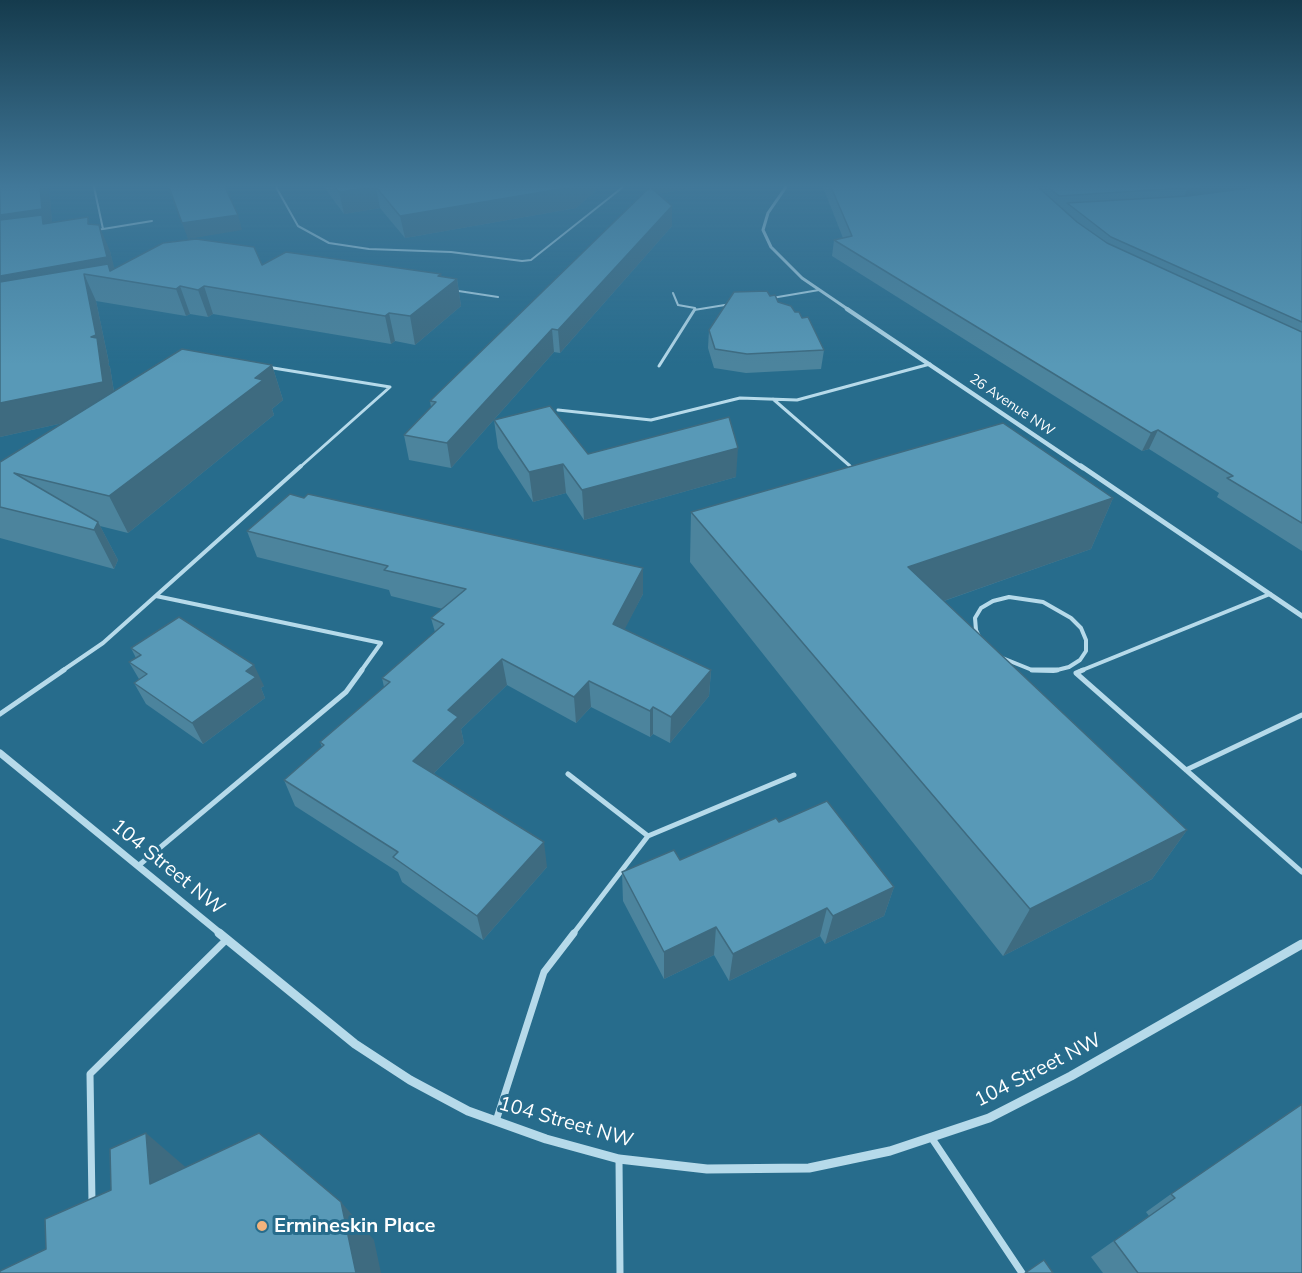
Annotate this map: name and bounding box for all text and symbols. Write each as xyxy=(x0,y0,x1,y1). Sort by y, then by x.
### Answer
street label: 26 Avenue NW xyxy=(966,370,1058,440)
street label: 104 Street NW xyxy=(106,814,230,920)
street label: 104 Street NW xyxy=(971,1028,1105,1112)
street label: 104 Street NW xyxy=(496,1091,636,1153)
place label: Ermineskin Place xyxy=(274,1214,436,1238)
marker: Ermineskin Place xyxy=(255,1219,269,1233)

